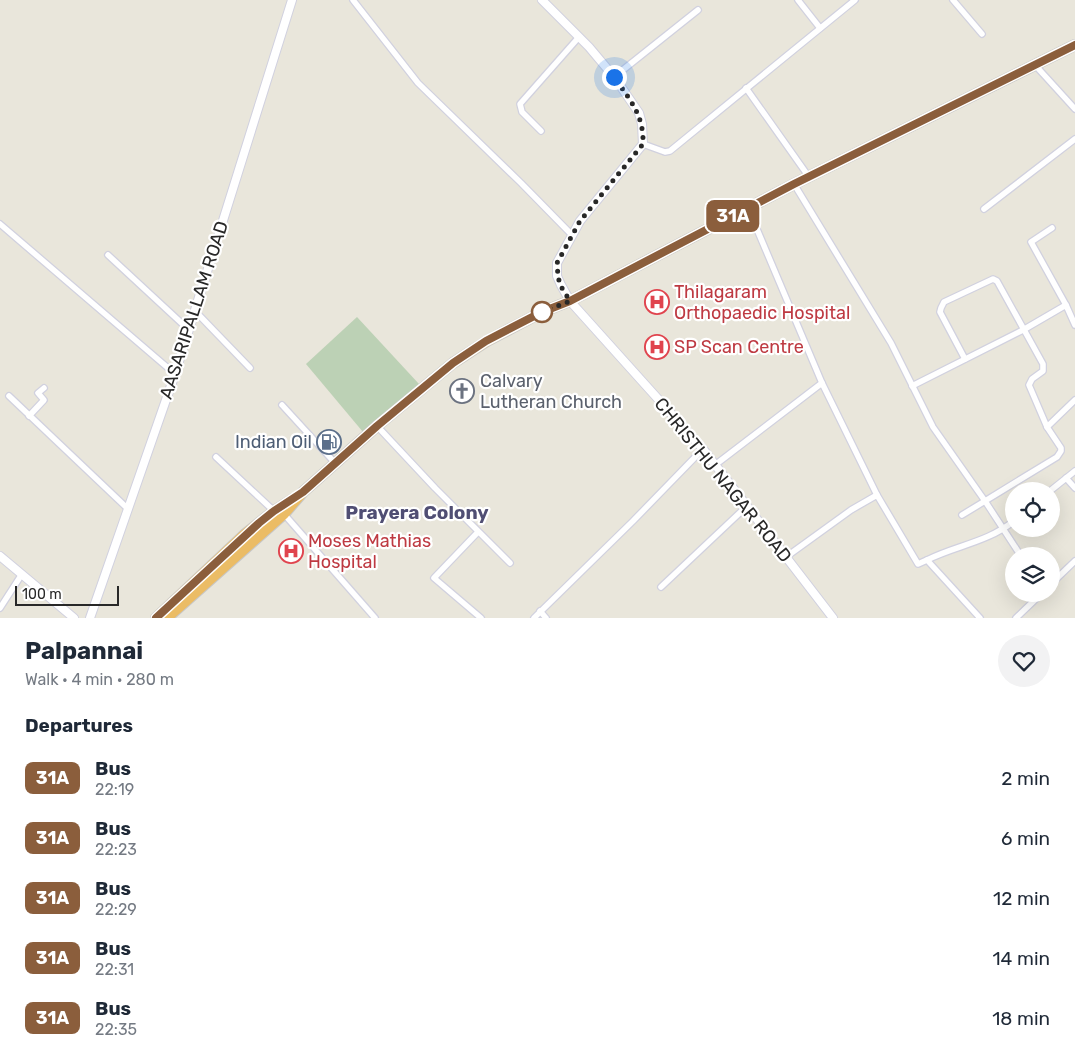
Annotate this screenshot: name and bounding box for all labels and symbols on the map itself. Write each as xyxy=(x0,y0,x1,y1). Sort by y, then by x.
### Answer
your location xyxy=(602,65,627,90)
line badge: 31A xyxy=(704,200,762,232)
street label: AASARIPALLAM ROAD xyxy=(155,218,233,402)
place label: Thilagaram Orthopaedic Hospital xyxy=(674,281,850,324)
hospital icon: Thilagaram Orthopaedic Hospital xyxy=(644,289,670,315)
unlabelled marker xyxy=(531,301,553,323)
hospital icon: SP Scan Centre xyxy=(644,334,670,360)
place label: SP Scan Centre xyxy=(674,336,804,358)
place label: Calvary Lutheran Church xyxy=(480,370,622,413)
church icon: Calvary Lutheran Church xyxy=(449,378,475,404)
street label: CHRISTHU NAGAR ROAD xyxy=(650,393,796,567)
fuel station icon: Indian Oil xyxy=(316,429,342,455)
place label: Indian Oil xyxy=(235,431,312,453)
district label: Prayera Colony xyxy=(345,501,489,524)
place label: Moses Mathias Hospital xyxy=(308,530,431,573)
hospital icon: Moses Mathias Hospital xyxy=(278,538,304,564)
scale bar xyxy=(15,583,119,606)

